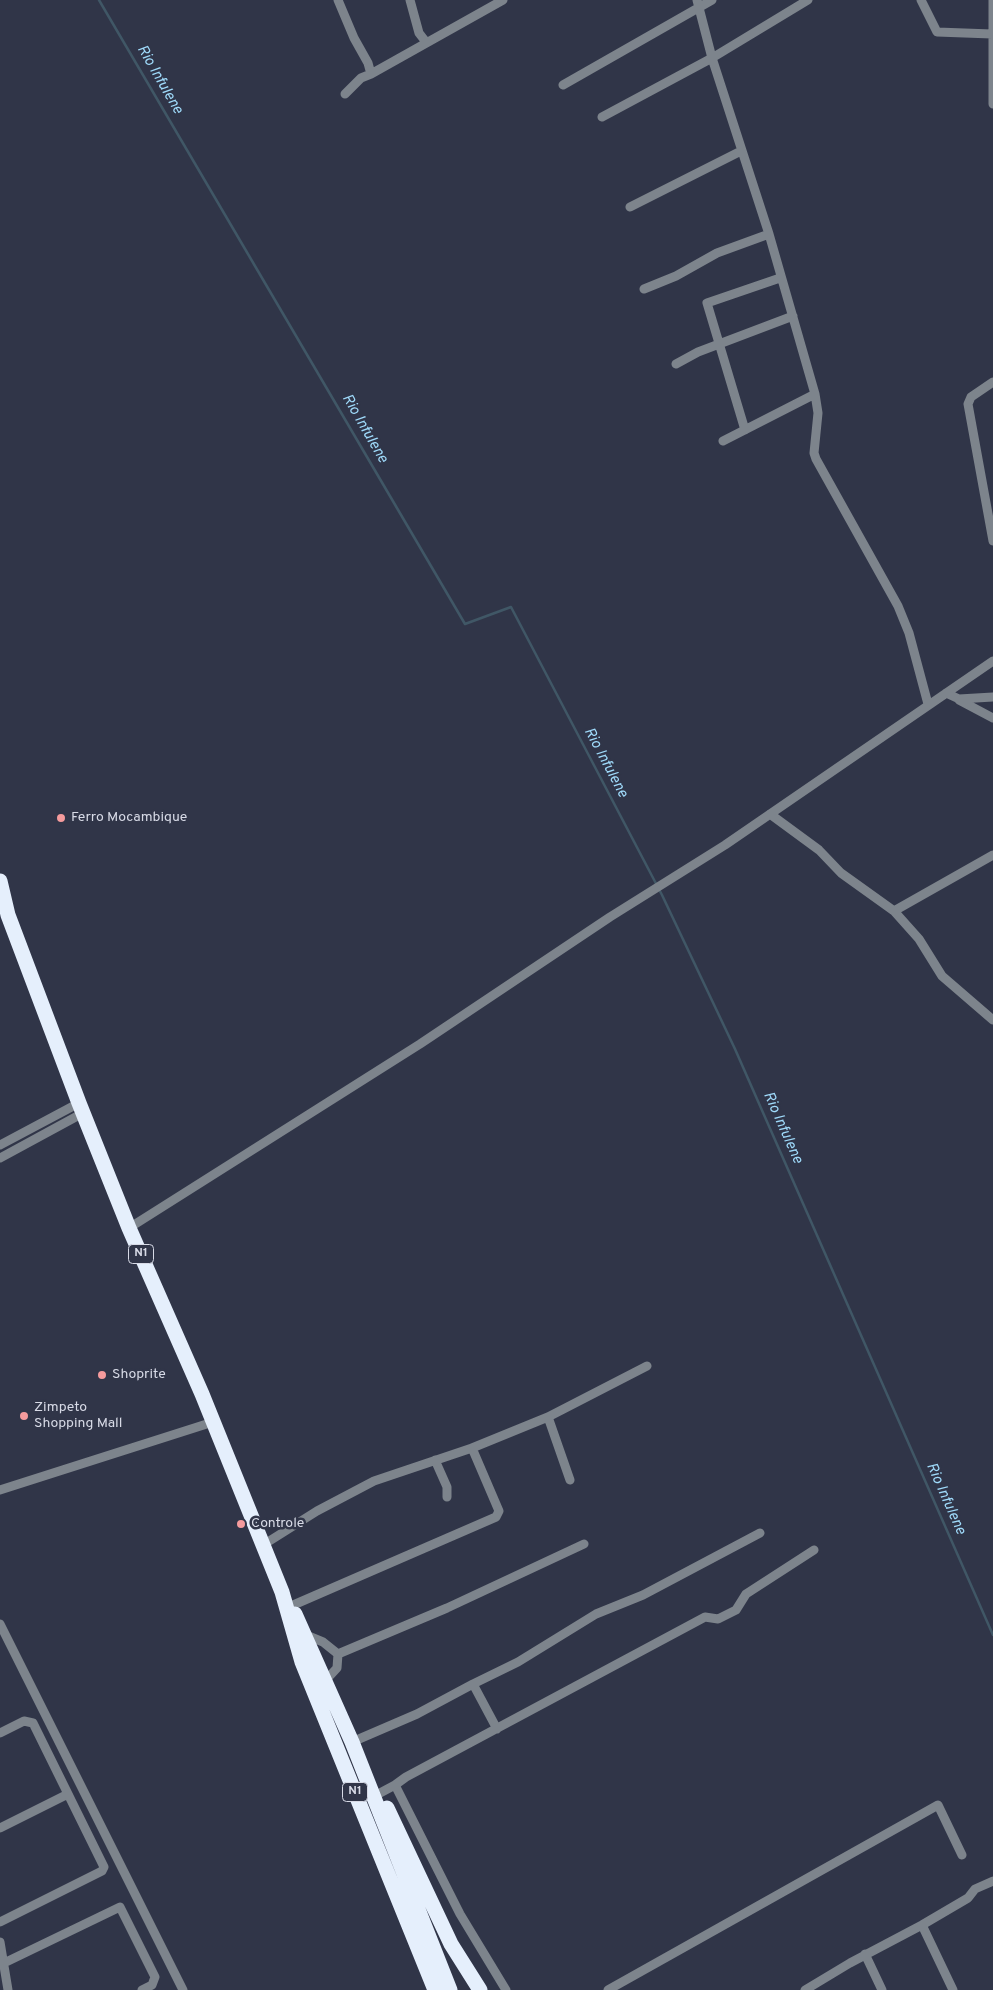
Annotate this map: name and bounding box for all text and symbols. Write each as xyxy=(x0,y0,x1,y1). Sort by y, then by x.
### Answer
water label: Rio Infulene xyxy=(132,42,186,118)
water label: Rio Infulene xyxy=(337,391,391,467)
water label: Rio Infulene xyxy=(579,725,631,801)
place label: Ferro Mocambique xyxy=(71,810,187,826)
marker: Ferro Mocambique xyxy=(55,812,67,824)
water label: Rio Infulene xyxy=(758,1089,806,1167)
road number: N1 xyxy=(128,1244,154,1264)
place label: Shoprite xyxy=(112,1367,166,1383)
marker: Shoprite xyxy=(96,1369,108,1381)
place label: Zimpeto Shopping Mall xyxy=(34,1400,122,1432)
marker: Zimpeto Shopping Mall xyxy=(18,1410,30,1422)
water label: Rio Infulene xyxy=(921,1460,969,1538)
place label: Controle xyxy=(251,1516,304,1532)
marker: Controle xyxy=(235,1518,247,1530)
road number: N1 xyxy=(342,1782,368,1801)

